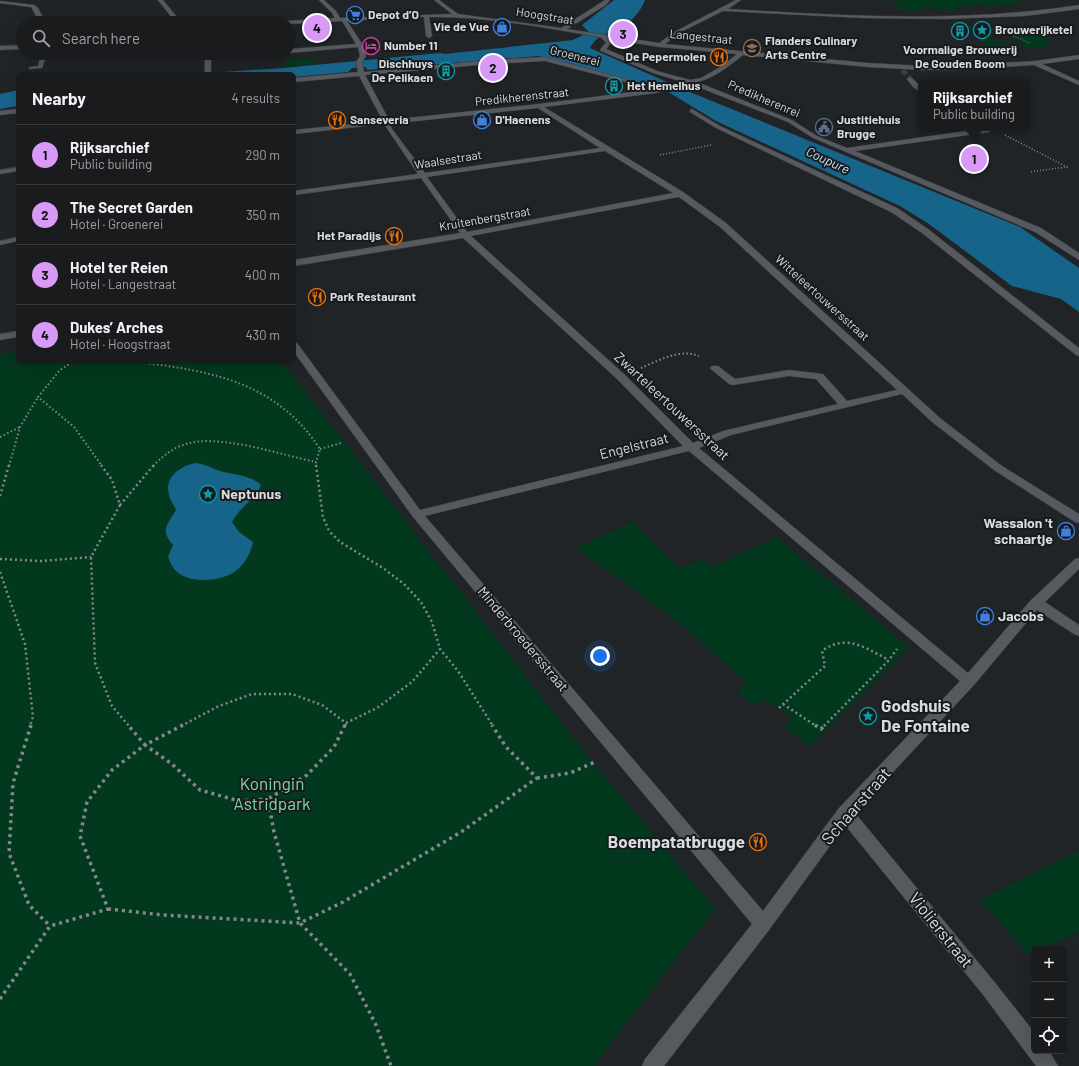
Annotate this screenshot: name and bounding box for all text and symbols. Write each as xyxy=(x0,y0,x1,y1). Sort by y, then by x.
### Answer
street label: Hoogstraat xyxy=(515,4,575,26)
supermarket icon: Depot d’O xyxy=(345,5,365,25)
place label: Depot d’O xyxy=(368,7,419,21)
pin: 4 xyxy=(304,13,330,43)
search box xyxy=(16,16,296,60)
shop icon: Vie de Vue xyxy=(492,17,512,37)
place label: Vie de Vue xyxy=(433,19,489,33)
pin: 3 xyxy=(610,19,636,49)
place icon: Brouwerijketel xyxy=(972,20,992,40)
building icon: Voormalige Brouwerij De Gouden Boom xyxy=(950,21,970,41)
place label: Brouwerijketel xyxy=(995,22,1073,36)
street label: Langestraat xyxy=(669,26,733,46)
icon: search xyxy=(30,27,52,49)
text: Search here xyxy=(62,29,140,47)
place label: Flanders Culinary Arts Centre xyxy=(765,33,857,61)
hotel icon: Number 11 xyxy=(361,36,381,56)
place label: Number 11 xyxy=(384,38,437,52)
school or university icon: Flanders Culinary Arts Centre xyxy=(742,38,762,58)
street label: Groenerei xyxy=(549,42,602,68)
place label: Voormalige Brouwerij De Gouden Boom xyxy=(903,42,1017,70)
restaurant icon: De Pepermolen xyxy=(709,47,729,67)
place label: De Pepermolen xyxy=(626,49,706,63)
pin: 2 xyxy=(480,53,506,83)
place label: Dischhuys De Pelikaen xyxy=(372,56,433,84)
building icon: Dischhuys De Pelikaen xyxy=(436,61,456,81)
building icon: Het Hemelhus xyxy=(604,76,624,96)
street label: Predikherenrei xyxy=(726,77,803,120)
place label: Het Hemelhus xyxy=(627,78,701,92)
popup xyxy=(918,79,1030,131)
street label: Predikherenstraat xyxy=(474,84,570,108)
text: Nearby xyxy=(32,88,86,108)
text: Rijksarchief xyxy=(933,88,1012,106)
text: 4 results xyxy=(232,90,280,106)
text: Public building xyxy=(933,106,1015,122)
restaurant icon: Sanseveria xyxy=(327,110,347,130)
shop icon: D'Haenens xyxy=(472,110,492,130)
place label: Sanseveria xyxy=(350,112,409,126)
place label: D'Haenens xyxy=(495,112,551,126)
place label: Justitiehuis Brugge xyxy=(837,112,901,140)
public building icon: Justitiehuis Brugge xyxy=(814,117,834,137)
text: Rijksarchief xyxy=(70,138,150,156)
water label: Coupure xyxy=(804,143,853,177)
pin: 1 xyxy=(961,144,987,174)
text: 1 xyxy=(43,147,47,163)
text: 290 m xyxy=(246,147,280,163)
street label: Waalsestraat xyxy=(413,147,483,171)
text: Public building xyxy=(70,156,152,172)
text: The Secret Garden xyxy=(70,198,193,216)
street label: Kruitenbergstraat xyxy=(438,203,532,233)
text: 2 xyxy=(41,207,49,223)
text: 350 m xyxy=(246,207,280,223)
text: Hotel · Groenerei xyxy=(70,216,163,232)
restaurant icon: Het Paradijs xyxy=(384,226,404,246)
place label: Het Paradijs xyxy=(317,228,381,242)
street label: Witteleertouwersstraat xyxy=(773,251,873,343)
text: Hotel ter Reien xyxy=(70,258,168,276)
text: 3 xyxy=(41,267,49,283)
text: 400 m xyxy=(245,267,280,283)
text: Hotel · Langestraat xyxy=(70,276,176,292)
restaurant icon: Park Restaurant xyxy=(307,287,327,307)
place label: Park Restaurant xyxy=(330,289,416,303)
text: Dukes’ Arches xyxy=(70,318,163,336)
text: 4 xyxy=(41,327,49,343)
text: 430 m xyxy=(245,327,280,343)
text: Hotel · Hoogstraat xyxy=(70,336,171,352)
street label: Zwarteleertouwersstraat xyxy=(611,348,733,463)
street label: Engelstraat xyxy=(598,429,670,462)
place icon: Neptunus xyxy=(198,484,218,504)
place label: Neptunus xyxy=(221,485,281,502)
place label: Wassalon 't schaartje xyxy=(983,514,1053,547)
shop icon: Wassalon 't schaartje xyxy=(1056,521,1076,541)
street label: Minderbroedersstraat xyxy=(474,583,572,695)
shop icon: Jacobs xyxy=(975,606,995,626)
place label: Jacobs xyxy=(998,607,1044,624)
your location xyxy=(590,646,610,666)
place label: Godshuis De Fontaine xyxy=(881,695,970,735)
place icon: Godshuis De Fontaine xyxy=(858,706,878,726)
street label: Schaarstraat xyxy=(816,763,894,848)
park label: Koningin Astridpark xyxy=(233,773,311,813)
place label: Boempatatbrugge xyxy=(608,831,745,851)
restaurant icon: Boempatatbrugge xyxy=(748,832,768,852)
street label: Violierstraat xyxy=(905,888,978,971)
map controls xyxy=(1031,946,1067,1054)
button: + xyxy=(1031,946,1067,982)
button: − xyxy=(1031,982,1067,1018)
button: locate xyxy=(1031,1018,1067,1054)

